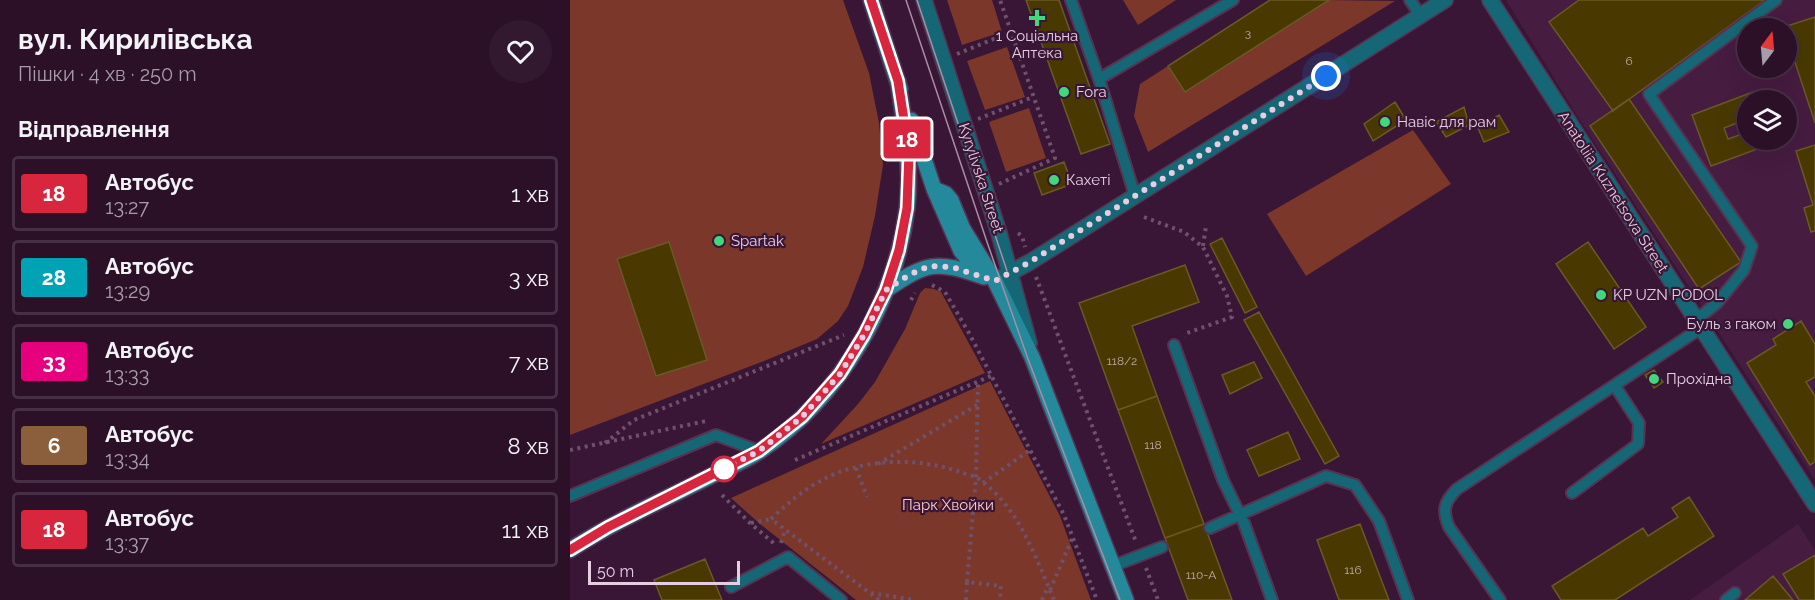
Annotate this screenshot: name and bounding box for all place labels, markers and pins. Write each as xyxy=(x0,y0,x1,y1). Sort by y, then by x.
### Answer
marker: 1 Соціальна Аптека xyxy=(1030,11,1044,25)
place label: 1 Соціальна Аптека xyxy=(996,27,1078,62)
place label: Fora xyxy=(1076,83,1107,101)
marker: Fora xyxy=(1057,85,1071,99)
place label: Навіс для рам xyxy=(1397,113,1496,131)
marker: Навіс для рам xyxy=(1378,115,1392,129)
place label: Кахеті xyxy=(1066,171,1110,189)
marker: Кахеті xyxy=(1047,173,1061,187)
place label: Spartak xyxy=(731,232,784,250)
marker: Spartak xyxy=(712,234,726,248)
place label: KP UZN PODOL xyxy=(1613,286,1723,304)
marker: KP UZN PODOL xyxy=(1594,288,1608,302)
place label: Буль з гаком xyxy=(1687,315,1776,333)
marker: Буль з гаком xyxy=(1781,317,1795,331)
place label: Прохідна xyxy=(1666,370,1731,388)
marker: Прохідна xyxy=(1647,372,1661,386)
unlabelled marker xyxy=(711,456,737,482)

